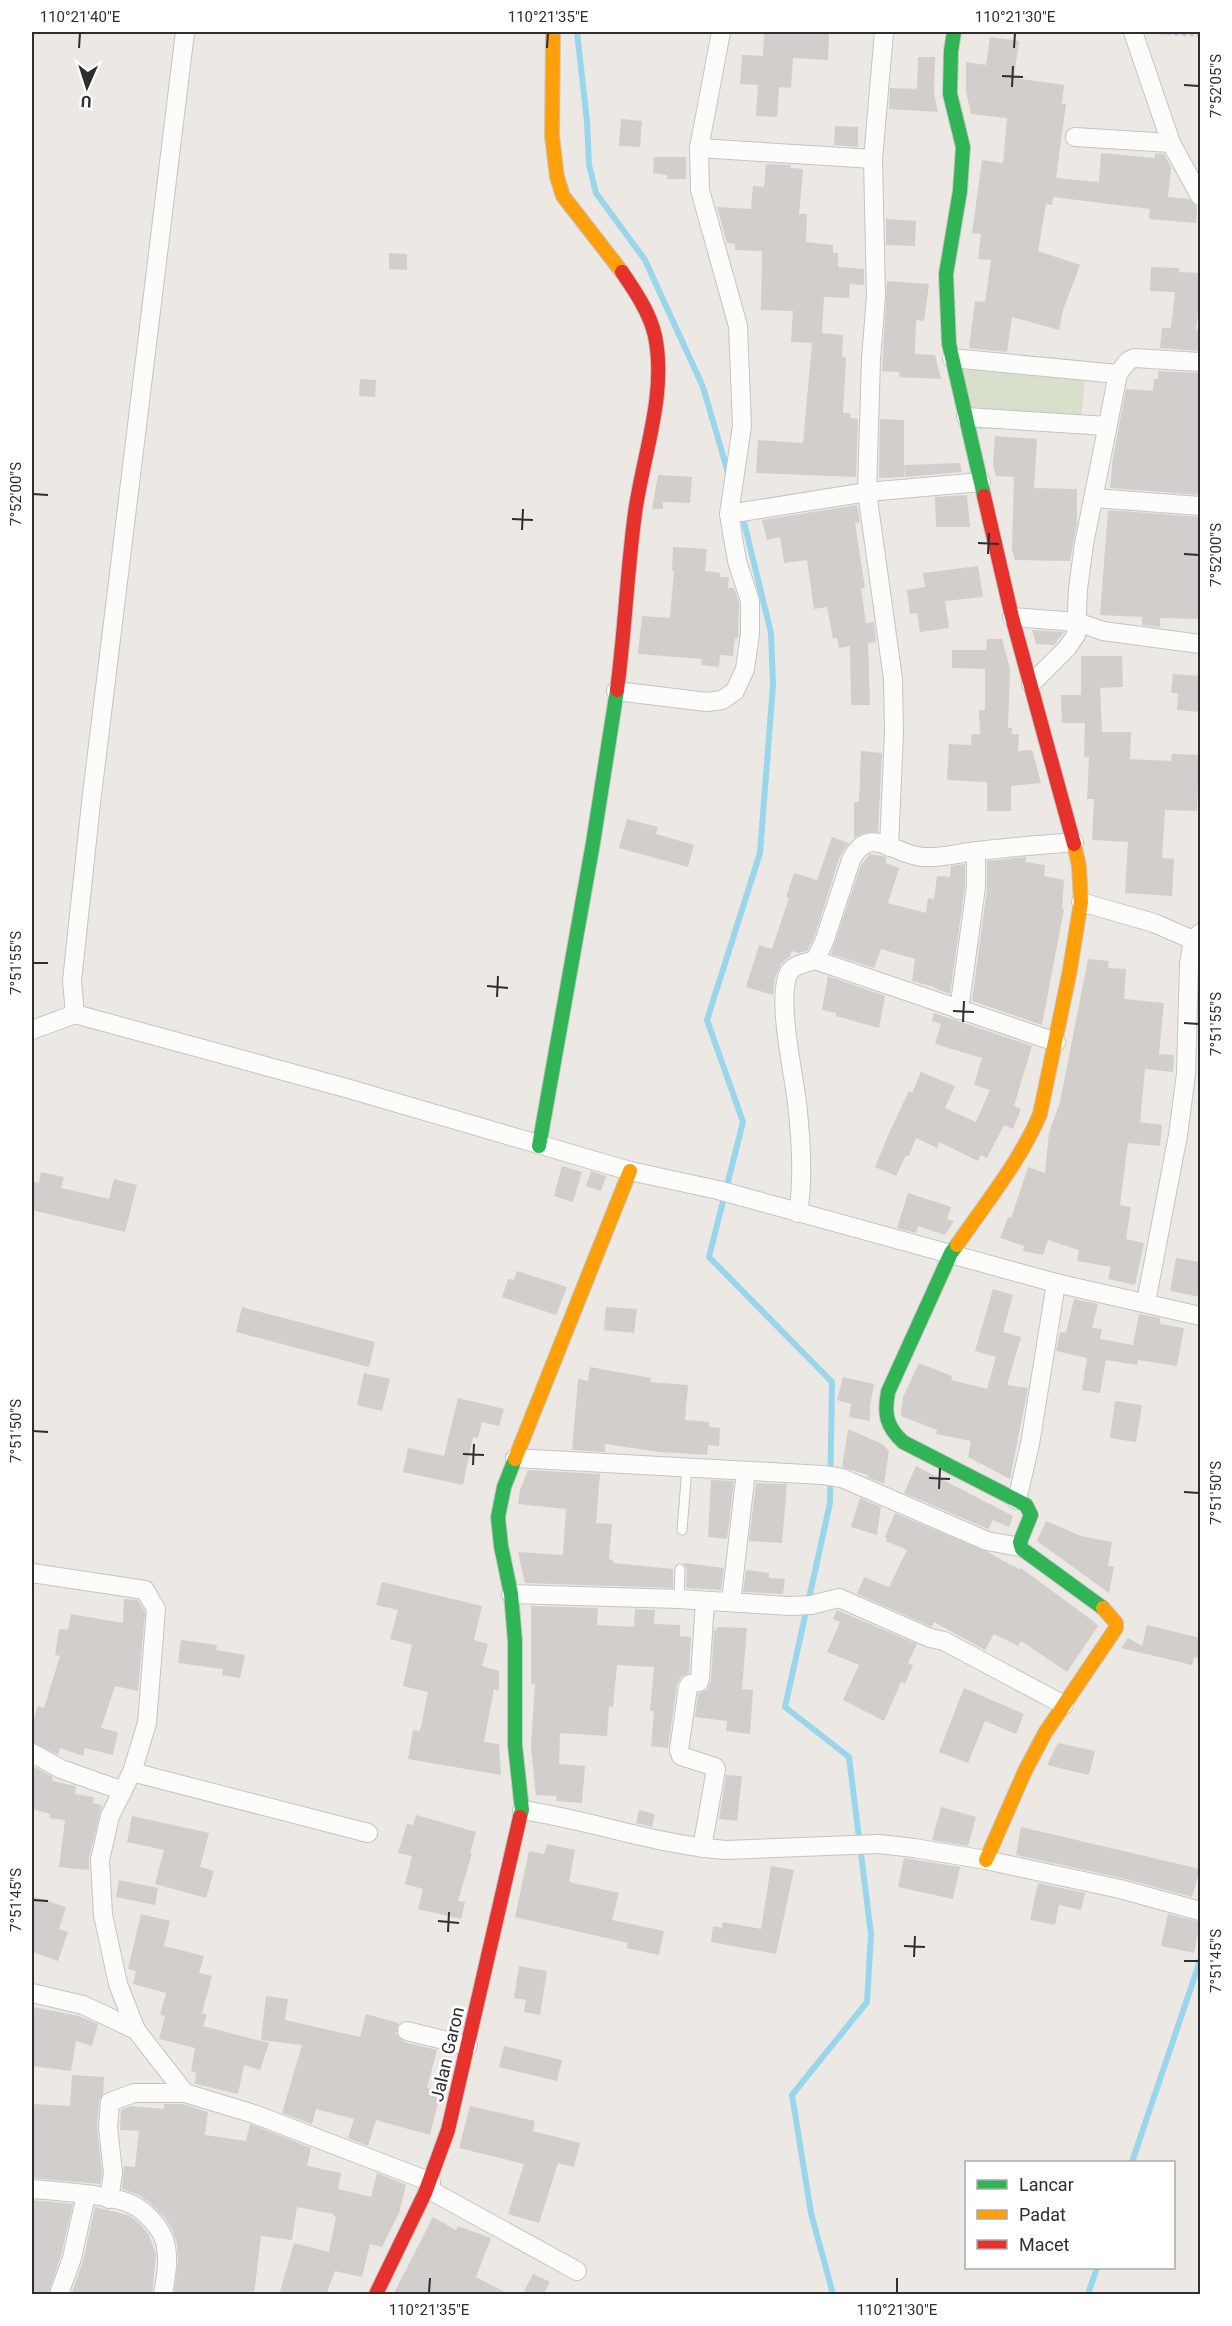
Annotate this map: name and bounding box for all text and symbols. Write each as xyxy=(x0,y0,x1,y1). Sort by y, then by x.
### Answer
text: 110°21'40"E xyxy=(40,8,121,26)
text: 110°21'35"E xyxy=(508,8,589,26)
text: 110°21'30"E xyxy=(975,8,1056,26)
text: 7°52'05"S xyxy=(1207,54,1225,118)
north arrow xyxy=(57,57,117,117)
text: U xyxy=(80,92,92,111)
text: 7°52'00"S xyxy=(7,462,25,526)
text: 7°52'00"S xyxy=(1207,523,1225,587)
text: 7°51'55"S xyxy=(7,931,25,995)
text: 7°51'55"S xyxy=(1207,992,1225,1056)
text: 7°51'50"S xyxy=(7,1399,25,1463)
text: 7°51'50"S xyxy=(1207,1461,1225,1525)
text: 7°51'45"S xyxy=(7,1868,25,1932)
text: 7°51'45"S xyxy=(1207,1929,1225,1993)
street label: Jalan Garon xyxy=(426,2005,468,2103)
legend xyxy=(965,2161,1175,2269)
text: Lancar xyxy=(1019,2174,1074,2195)
text: Padat xyxy=(1019,2204,1066,2225)
text: Macet xyxy=(1019,2234,1069,2255)
text: 110°21'35"E xyxy=(389,2301,470,2319)
text: 110°21'30"E xyxy=(857,2301,938,2319)

